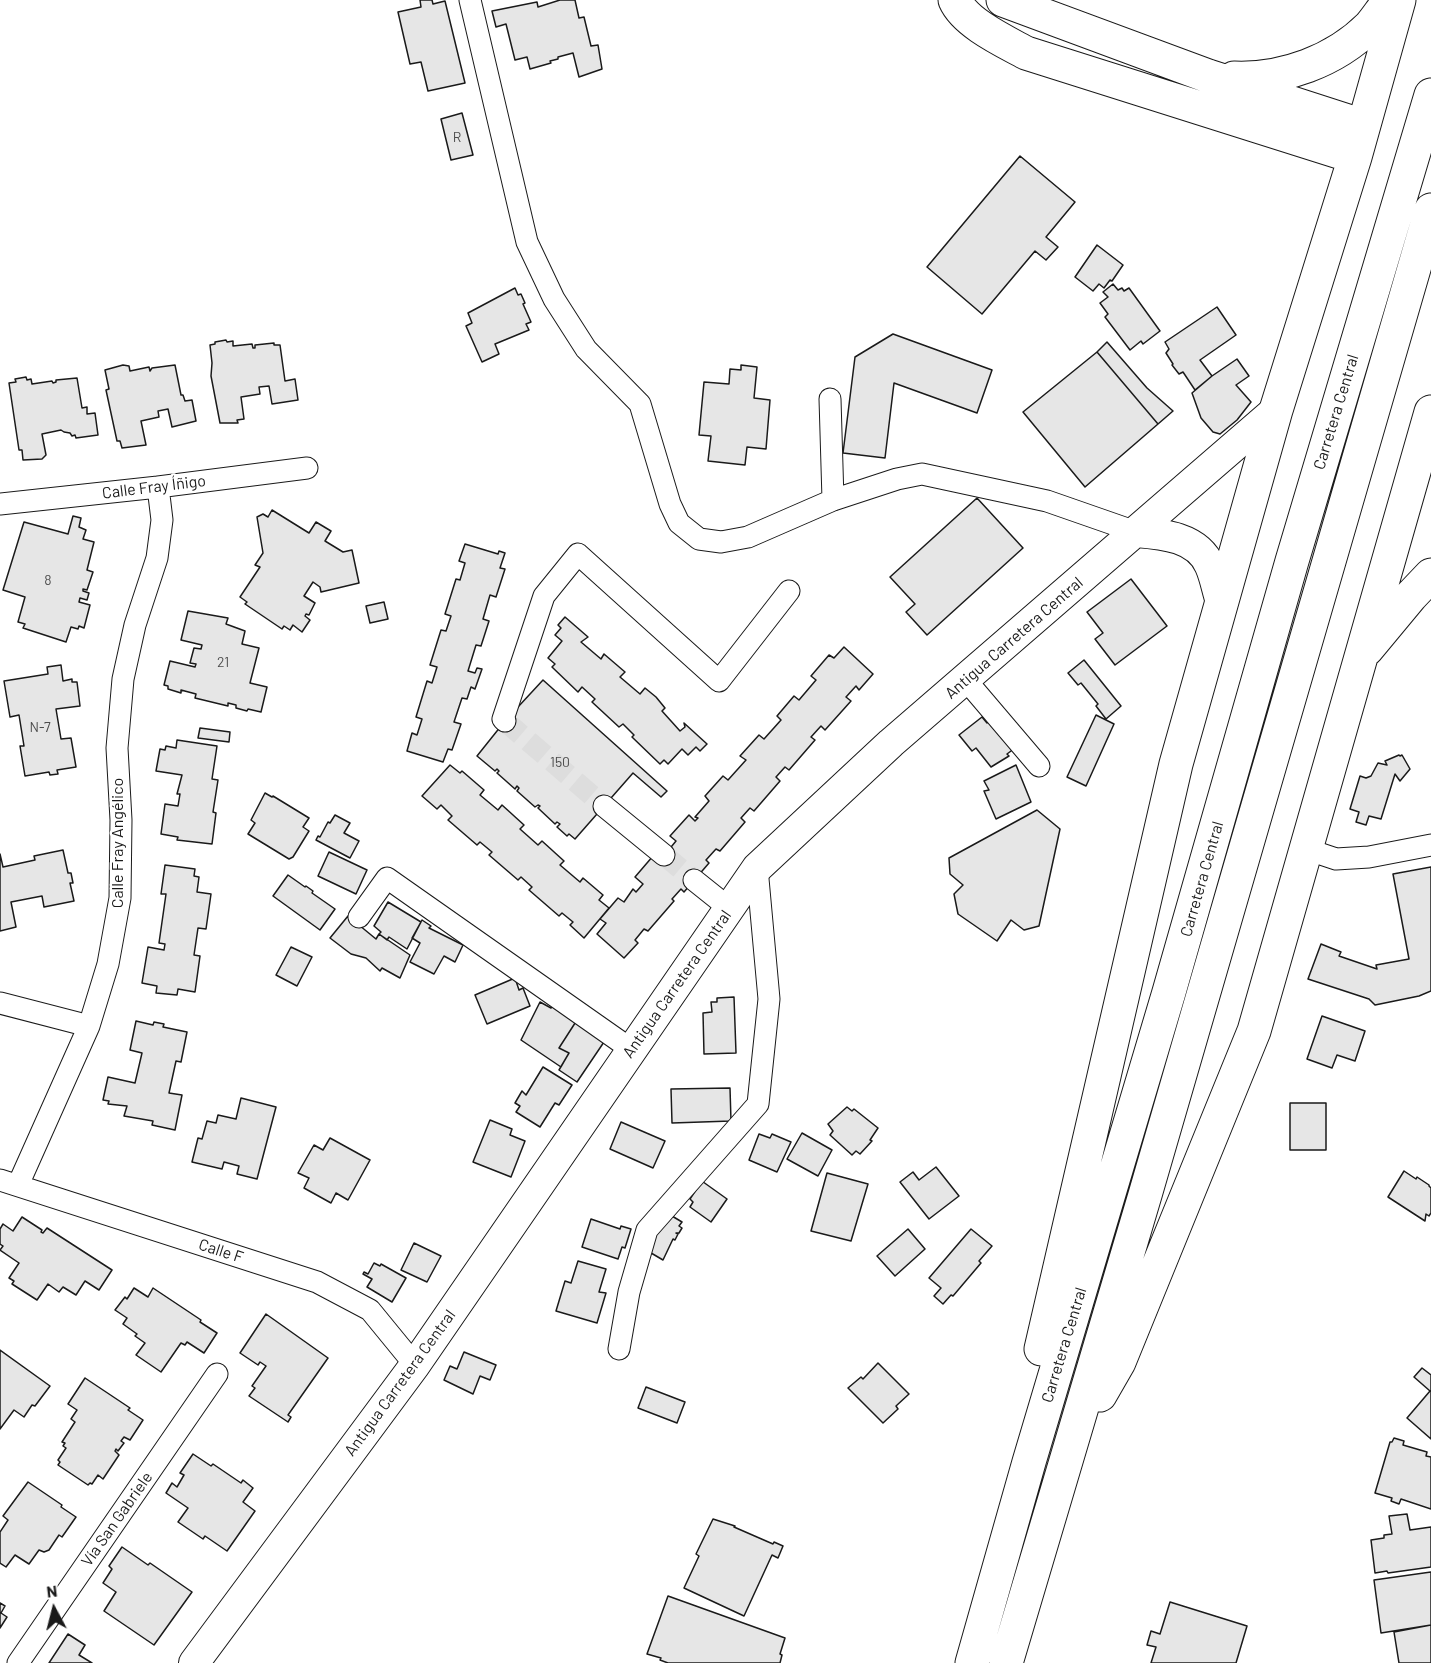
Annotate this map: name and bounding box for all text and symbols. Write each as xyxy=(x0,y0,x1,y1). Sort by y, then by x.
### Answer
house number: R xyxy=(453,129,461,145)
street label: Carretera Central xyxy=(1309,352,1363,472)
street label: Calle Fray Íñigo xyxy=(101,471,207,503)
house number: 8 xyxy=(44,572,52,588)
street label: Antigua Carretera Central xyxy=(941,573,1087,703)
house number: 21 xyxy=(217,654,229,670)
house number: N-7 xyxy=(29,719,51,735)
house number: 150 xyxy=(550,754,570,770)
street label: Calle Fray Angélico xyxy=(108,778,128,908)
street label: Carretera Central xyxy=(1176,819,1228,939)
street label: Antigua Carretera Central xyxy=(619,906,735,1062)
street label: Calle F xyxy=(196,1235,246,1267)
street label: Carretera Central xyxy=(1037,1285,1091,1405)
street label: Antigua Carretera Central xyxy=(340,1306,460,1460)
street label: Vía San Gabriele xyxy=(77,1468,157,1570)
north arrow xyxy=(24,1579,84,1639)
text: N xyxy=(45,1581,58,1601)

